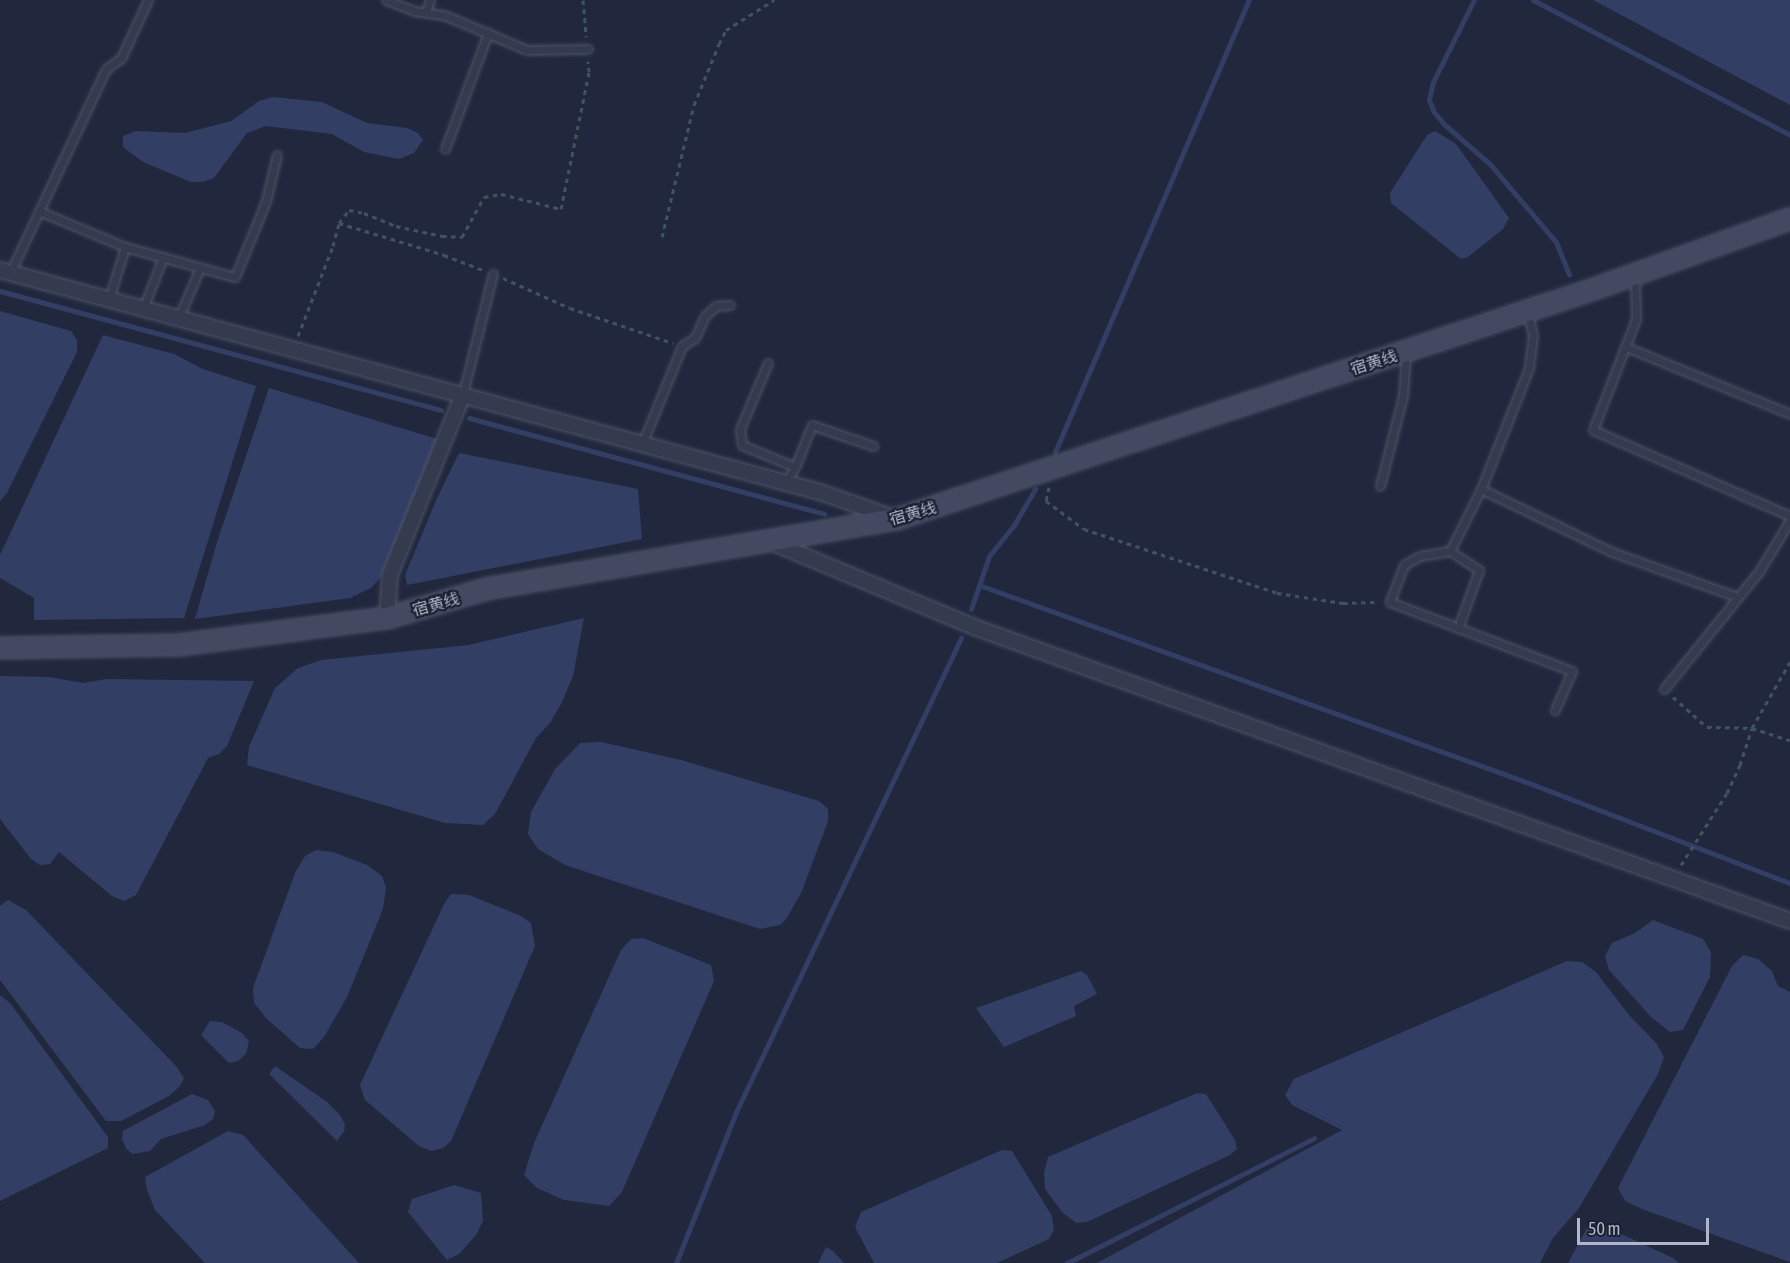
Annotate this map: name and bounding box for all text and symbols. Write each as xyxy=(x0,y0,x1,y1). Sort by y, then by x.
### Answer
street label: 宿黄线 xyxy=(1348,345,1400,379)
street label: 宿黄线 xyxy=(887,497,939,529)
street label: 宿黄线 xyxy=(410,588,462,620)
scale bar xyxy=(1580,1206,1712,1244)
text: 50 m xyxy=(1588,1218,1620,1239)

